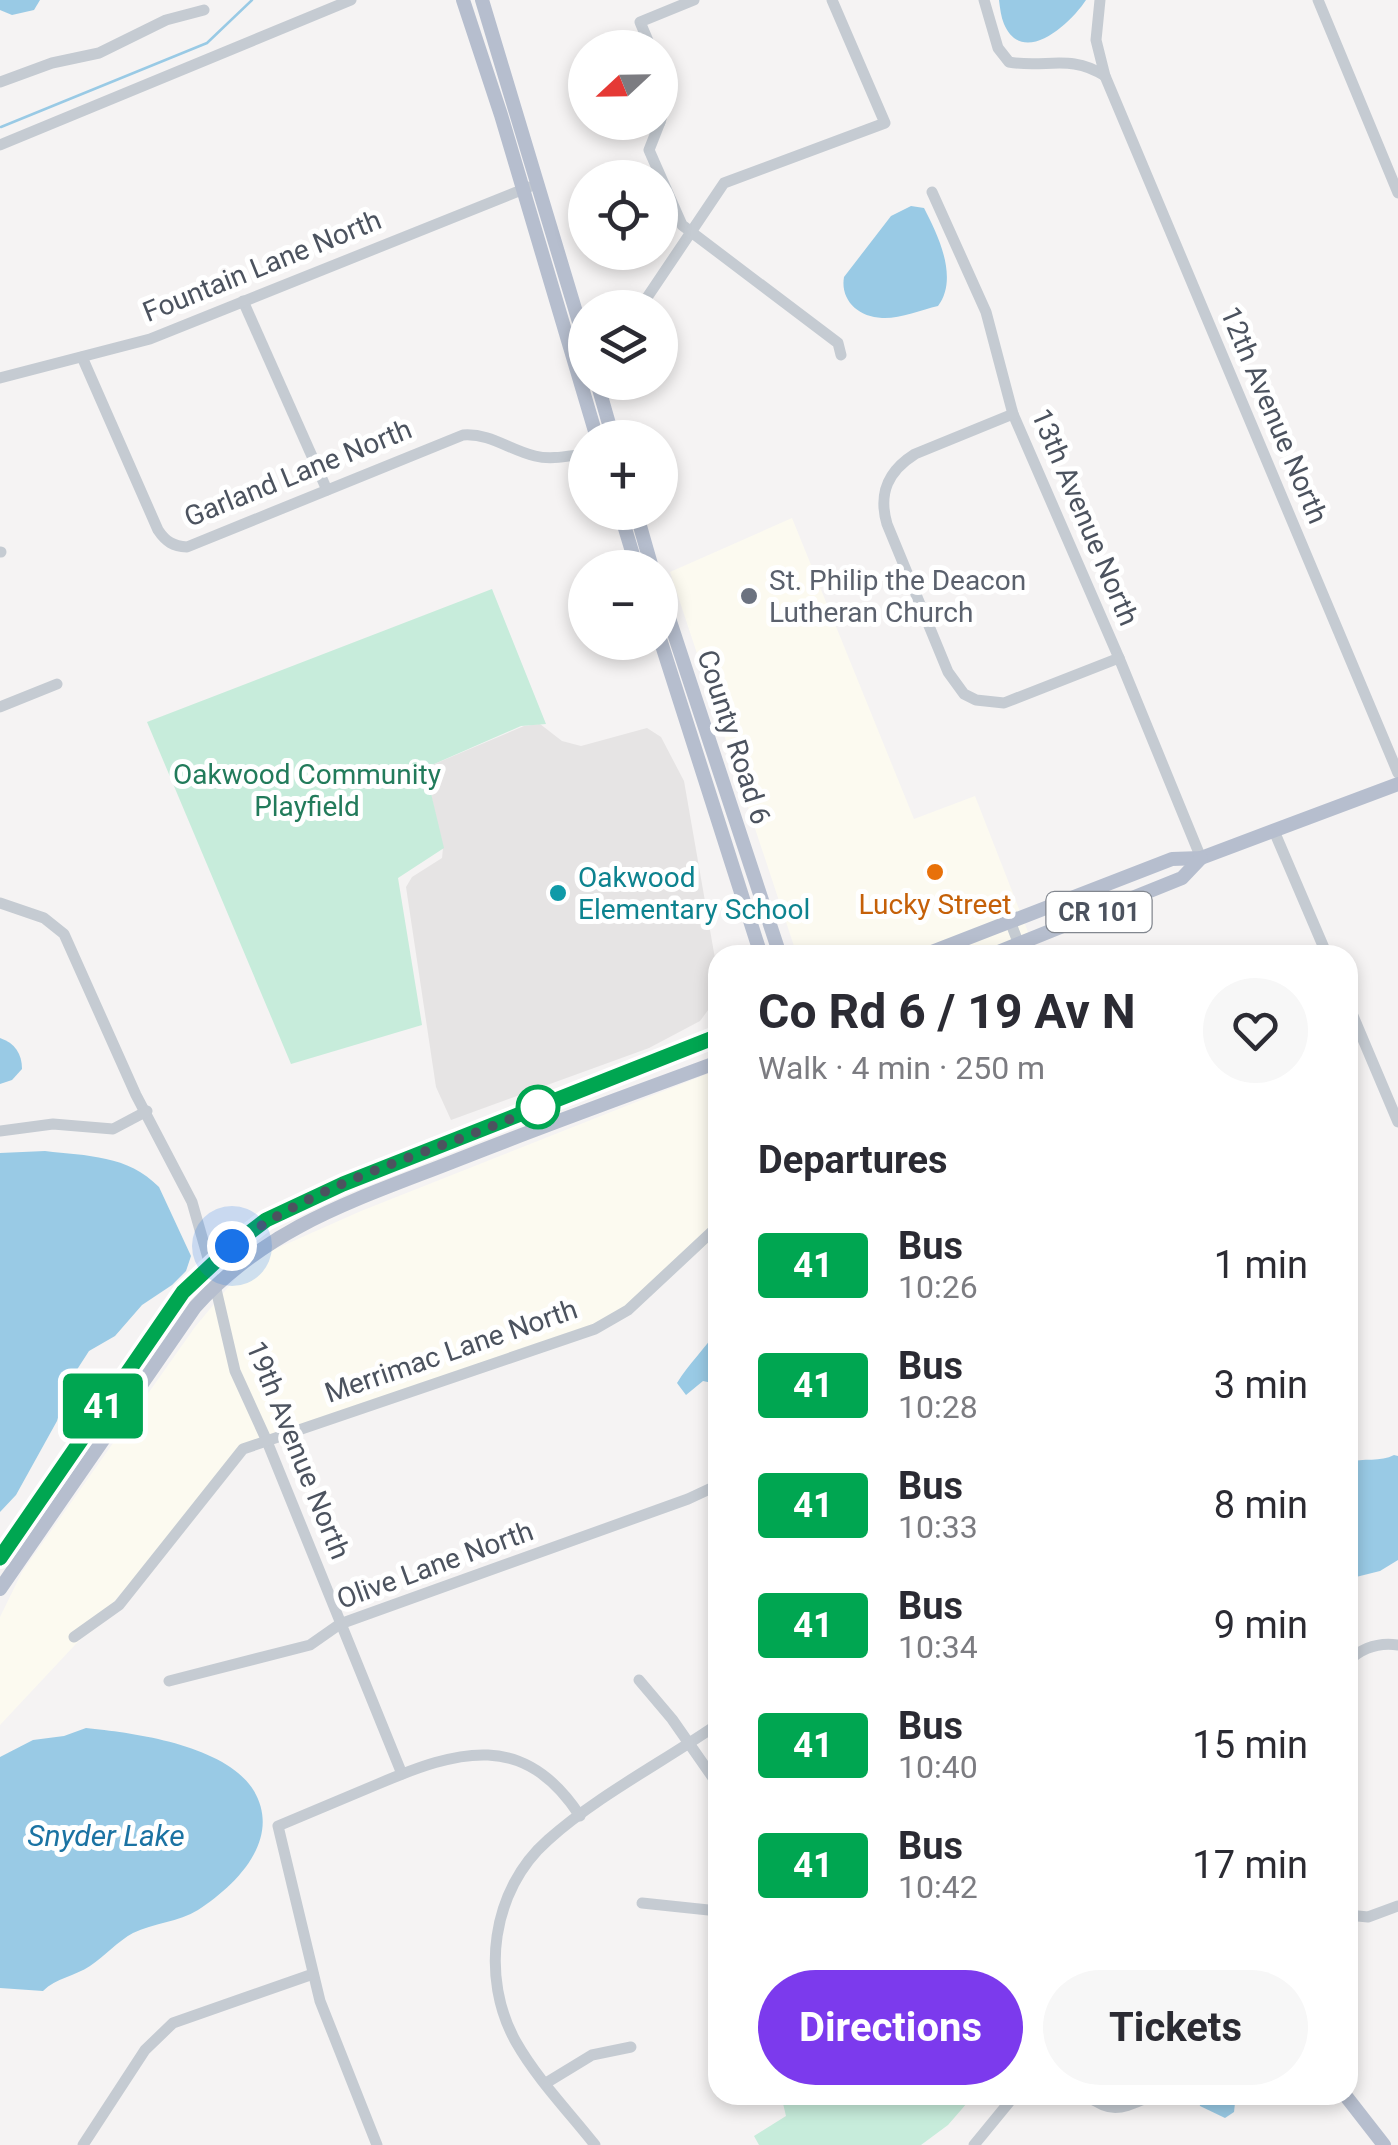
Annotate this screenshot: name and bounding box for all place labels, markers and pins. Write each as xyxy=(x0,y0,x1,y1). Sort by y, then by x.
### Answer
place label: St. Philip the Deacon Lutheran Church xyxy=(769,564,1026,629)
marker: St. Philip the Deacon Lutheran Church xyxy=(738,585,760,607)
place label: Oakwood Elementary School xyxy=(578,861,810,926)
marker: Lucky Street xyxy=(924,861,946,883)
marker: Oakwood Elementary School xyxy=(547,882,569,904)
place label: Lucky Street xyxy=(859,888,1011,921)
unlabelled marker xyxy=(517,1086,559,1128)

